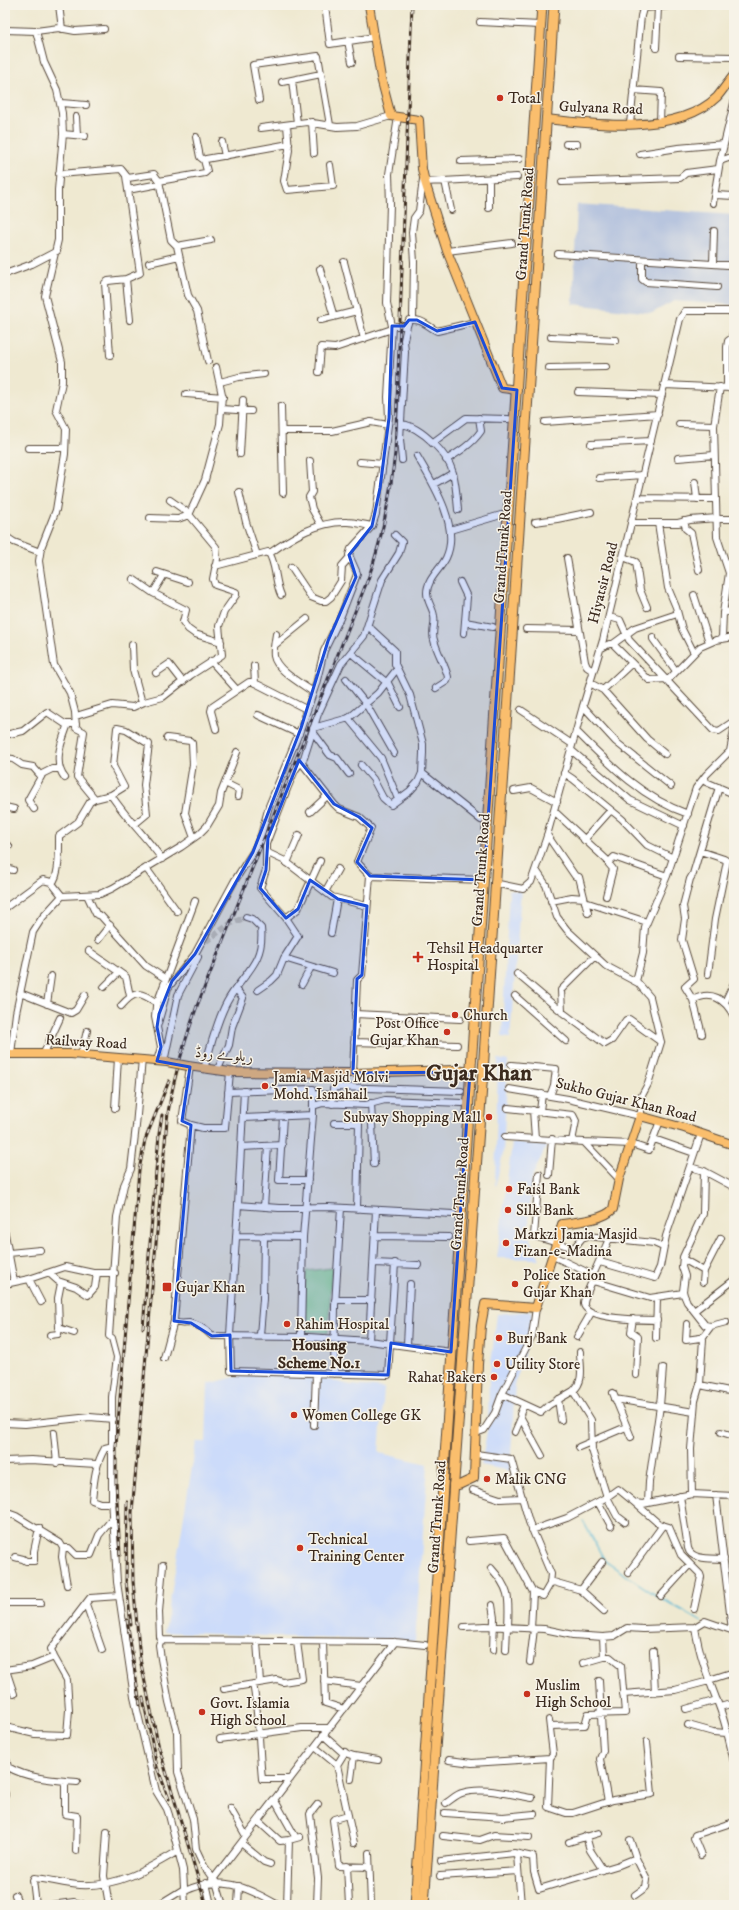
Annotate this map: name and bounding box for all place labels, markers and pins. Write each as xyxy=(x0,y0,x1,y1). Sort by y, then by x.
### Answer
place label: Total xyxy=(508,89,541,108)
marker: Total xyxy=(495,93,505,103)
place label: Tehsil Headquarter Hospital xyxy=(427,939,544,975)
marker: Tehsil Headquarter Hospital xyxy=(412,951,424,963)
place label: Church xyxy=(463,1006,508,1025)
marker: Church xyxy=(450,1010,460,1020)
place label: Post Office Gujar Khan xyxy=(370,1014,439,1050)
marker: Post Office Gujar Khan xyxy=(442,1027,452,1037)
place label: Jamia Masjid Molvi Mohd. Ismahail xyxy=(271,1068,389,1104)
marker: Jamia Masjid Molvi Mohd. Ismahail xyxy=(260,1081,270,1091)
place label: Subway Shopping Mall xyxy=(343,1108,481,1127)
marker: Subway Shopping Mall xyxy=(484,1112,494,1122)
place label: Faisl Bank xyxy=(517,1180,580,1199)
marker: Faisl Bank xyxy=(504,1184,514,1194)
place label: Silk Bank xyxy=(516,1201,575,1220)
marker: Silk Bank xyxy=(503,1205,513,1215)
place label: Markzi Jamia Masjid Fizan-e-Madina xyxy=(514,1225,638,1261)
marker: Markzi Jamia Masjid Fizan-e-Madina xyxy=(501,1238,511,1248)
place label: Police Station Gujar Khan xyxy=(523,1266,606,1302)
place label: Gujar Khan xyxy=(176,1278,245,1297)
marker: Police Station Gujar Khan xyxy=(510,1279,520,1289)
marker: Gujar Khan xyxy=(161,1281,173,1293)
place label: Rahim Hospital xyxy=(295,1315,390,1334)
marker: Rahim Hospital xyxy=(282,1319,292,1329)
place label: Burj Bank xyxy=(507,1329,568,1348)
marker: Burj Bank xyxy=(494,1333,504,1343)
place label: Utility Store xyxy=(505,1355,580,1374)
marker: Utility Store xyxy=(492,1359,502,1369)
place label: Rahat Bakers xyxy=(407,1368,486,1387)
marker: Rahat Bakers xyxy=(489,1372,499,1382)
place label: Women College GK xyxy=(301,1406,421,1425)
marker: Women College GK xyxy=(289,1410,299,1420)
place label: Malik CNG xyxy=(495,1470,567,1489)
marker: Malik CNG xyxy=(482,1474,492,1484)
place label: Technical Training Center xyxy=(308,1530,405,1566)
marker: Technical Training Center xyxy=(295,1543,305,1553)
place label: Muslim High School xyxy=(535,1676,612,1712)
marker: Muslim High School xyxy=(522,1689,532,1699)
place label: Govt. Islamia High School xyxy=(210,1694,290,1730)
marker: Govt. Islamia High School xyxy=(197,1707,207,1717)

